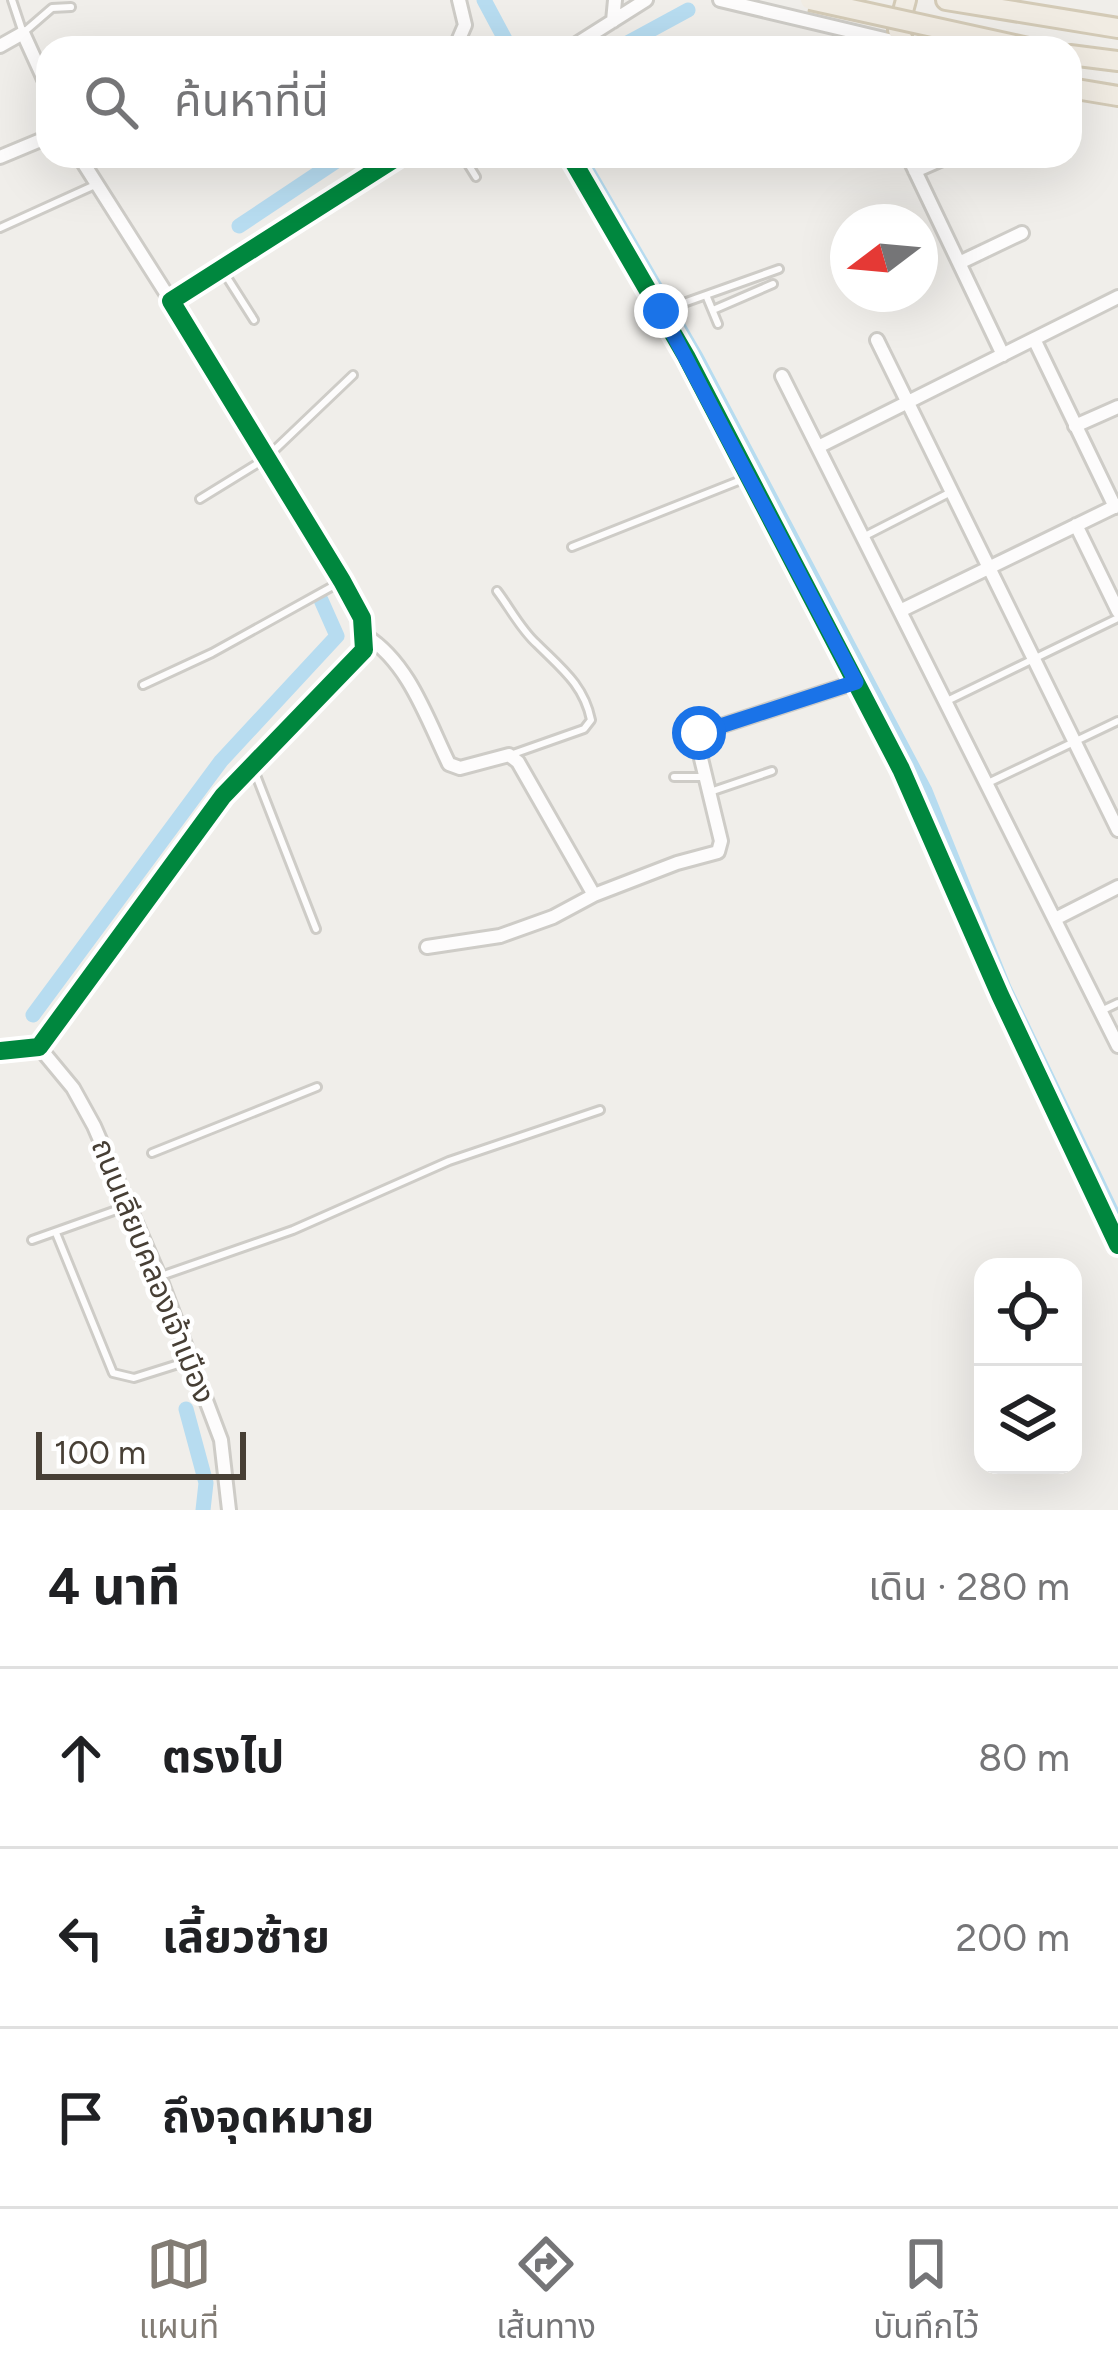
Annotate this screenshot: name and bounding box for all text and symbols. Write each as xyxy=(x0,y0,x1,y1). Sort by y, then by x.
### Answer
search box xyxy=(36,36,1082,168)
icon: search xyxy=(78,69,144,135)
text: ค้นหาที่นี่ xyxy=(174,73,329,127)
north arrow xyxy=(830,204,938,312)
route end xyxy=(634,284,688,338)
route start xyxy=(672,706,726,760)
street label: ถนนเลียบคลองเจ้าเมือง xyxy=(83,1133,223,1409)
map controls xyxy=(974,1258,1082,1474)
button: locate xyxy=(974,1258,1082,1366)
button: layers xyxy=(974,1366,1082,1474)
scale bar xyxy=(36,1426,246,1479)
text: 100 m xyxy=(54,1433,146,1472)
text: 4 นาที xyxy=(48,1556,180,1617)
text: เดิน · 280 m xyxy=(868,1563,1070,1610)
icon: ahead xyxy=(48,1725,114,1791)
text: ตรงไป xyxy=(162,1729,284,1783)
text: 80 m xyxy=(978,1734,1070,1781)
icon: left xyxy=(48,1905,114,1971)
text: เลี้ยวซ้าย xyxy=(162,1909,330,1963)
text: 200 m xyxy=(955,1914,1070,1961)
icon: arrive xyxy=(48,2085,114,2151)
text: ถึงจุดหมาย xyxy=(162,2089,374,2143)
tab: แผนที่ xyxy=(139,2231,219,2353)
tab: เส้นทาง xyxy=(496,2231,596,2353)
tab: บันทึกไว้ xyxy=(873,2231,979,2353)

